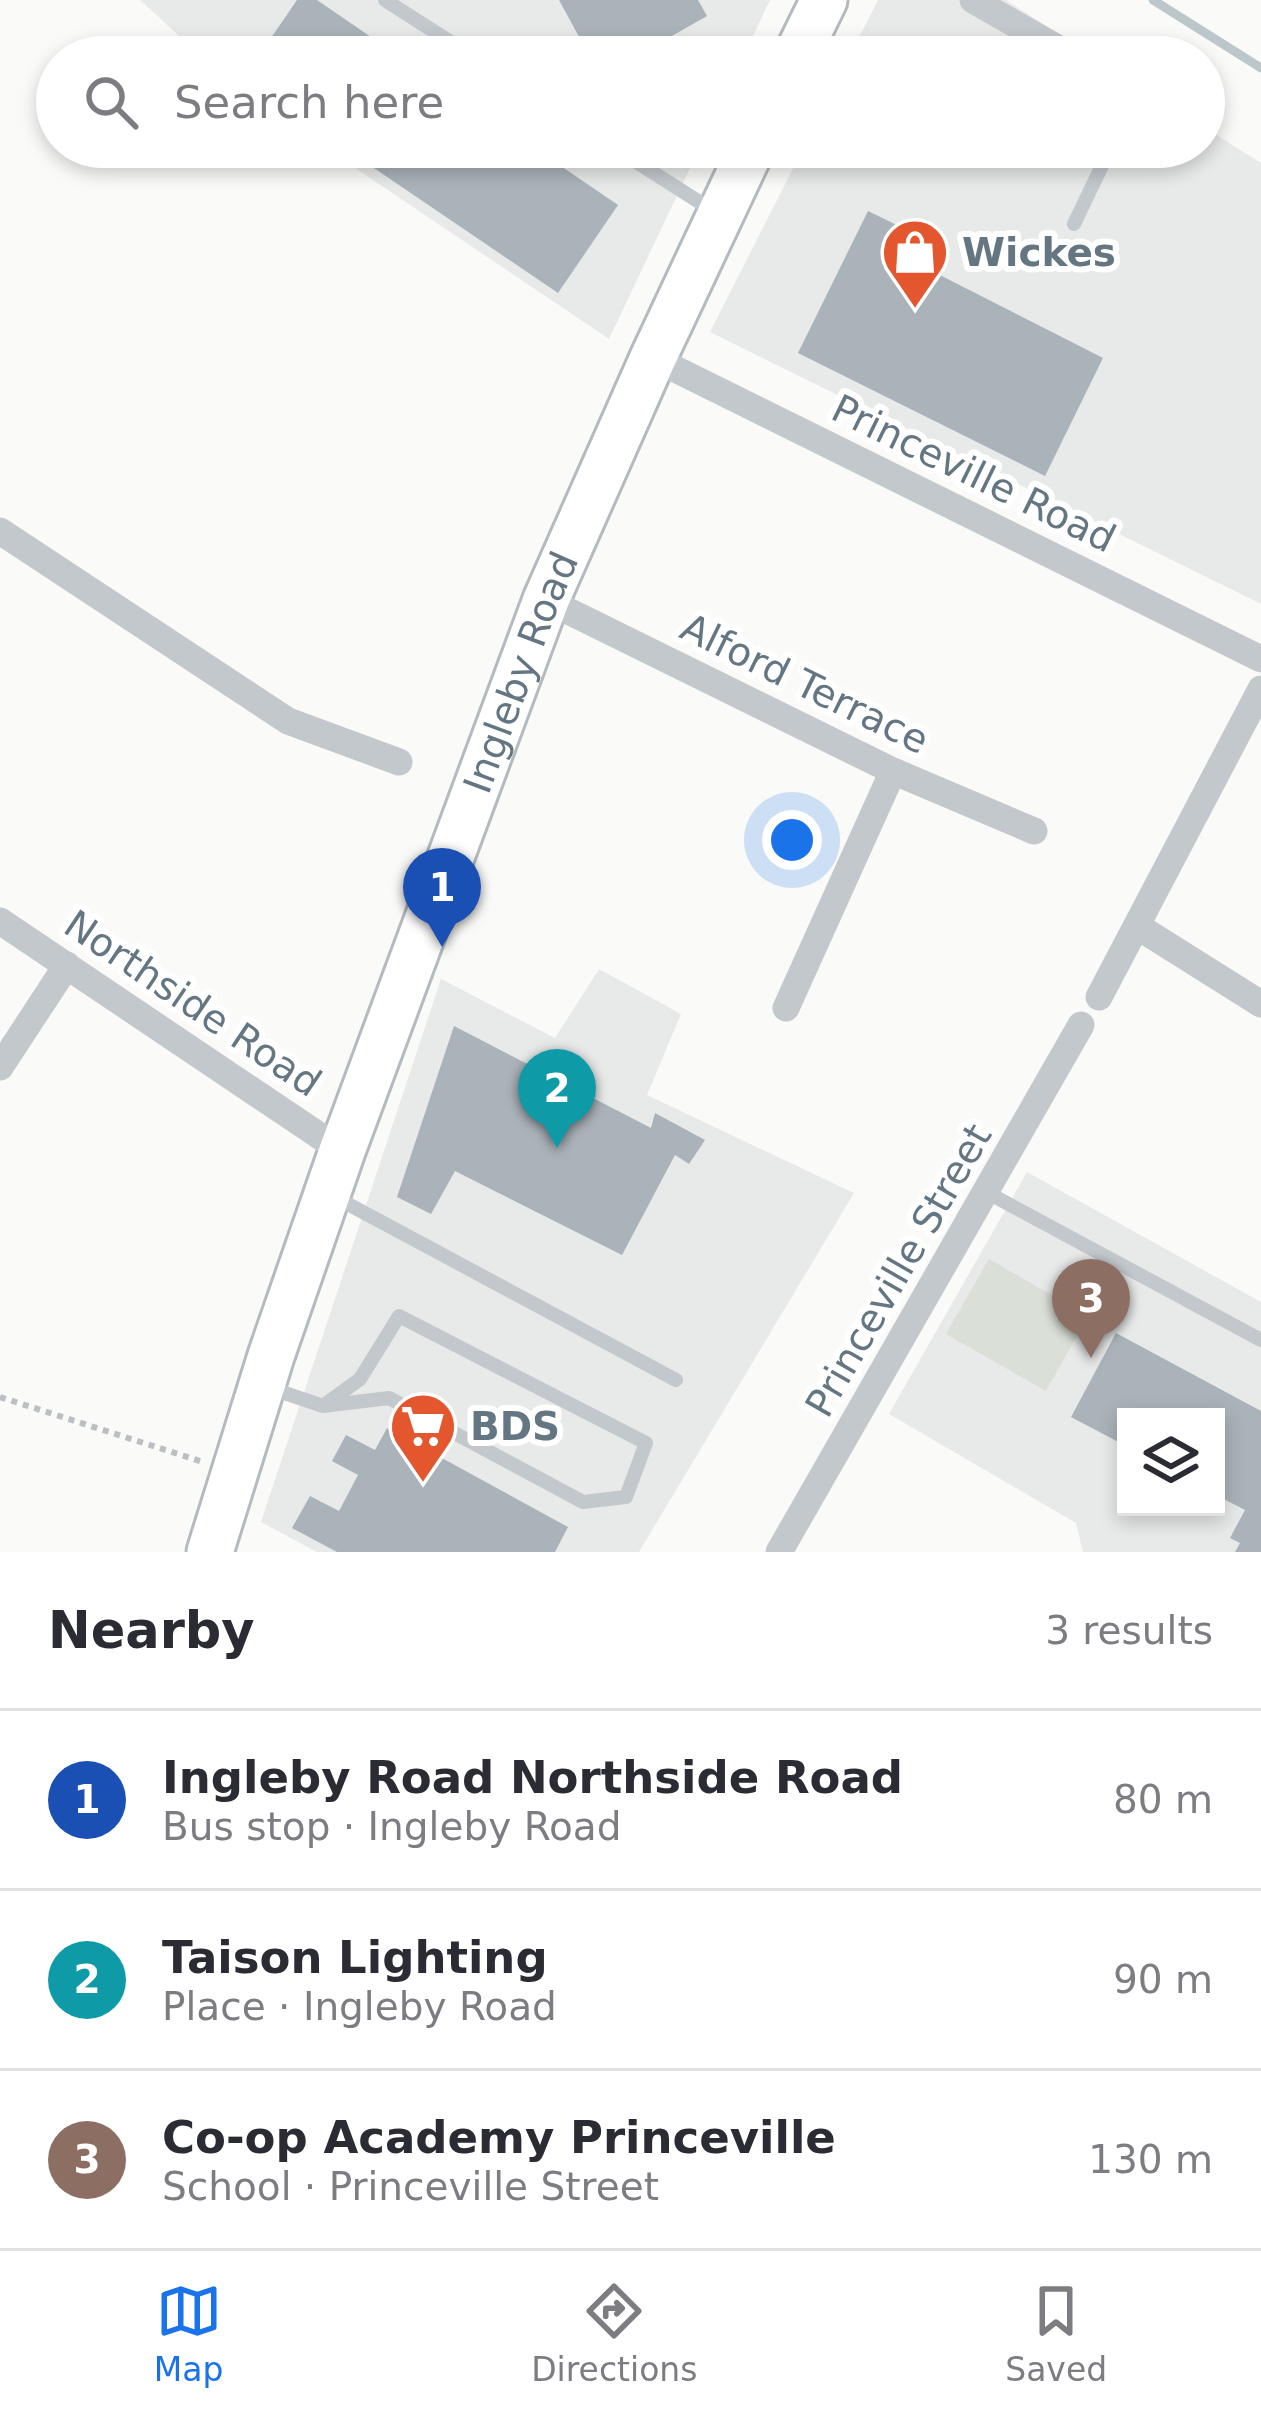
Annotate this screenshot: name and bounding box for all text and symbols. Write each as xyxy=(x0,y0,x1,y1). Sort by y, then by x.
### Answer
search box xyxy=(36,36,1225,168)
icon: search xyxy=(78,69,144,135)
text: Search here xyxy=(174,76,444,129)
shop icon: Wickes xyxy=(880,217,950,311)
place label: Wickes xyxy=(962,230,1116,275)
street label: Princeville Road xyxy=(825,385,1123,562)
street label: Ingleby Road xyxy=(455,545,587,799)
street label: Alford Terrace xyxy=(674,604,936,763)
your location xyxy=(762,810,822,870)
pin: 1 xyxy=(403,848,481,947)
street label: Northside Road xyxy=(56,901,329,1106)
pin: 2 xyxy=(518,1049,596,1148)
street label: Princeville Street xyxy=(796,1116,1001,1425)
pin: 3 xyxy=(1052,1259,1130,1358)
supermarket icon: BDS xyxy=(388,1391,458,1485)
place label: BDS xyxy=(470,1404,560,1449)
map controls xyxy=(1117,1408,1225,1516)
button: layers xyxy=(1117,1408,1225,1516)
text: Nearby xyxy=(48,1601,255,1660)
text: 3 results xyxy=(1045,1608,1213,1653)
text: Ingleby Road Northside Road xyxy=(162,1751,903,1804)
text: 1 xyxy=(73,1777,101,1822)
text: 80 m xyxy=(1113,1777,1213,1822)
text: Bus stop · Ingleby Road xyxy=(162,1804,622,1849)
text: Taison Lighting xyxy=(162,1931,548,1984)
text: 2 xyxy=(73,1957,101,2002)
text: 90 m xyxy=(1113,1957,1213,2002)
text: Place · Ingleby Road xyxy=(162,1984,557,2029)
text: Co-op Academy Princeville xyxy=(162,2111,836,2164)
text: 3 xyxy=(73,2137,101,2182)
text: 130 m xyxy=(1088,2137,1213,2182)
text: School · Princeville Street xyxy=(162,2164,659,2209)
tab: Map xyxy=(154,2278,224,2389)
tab: Directions xyxy=(531,2278,697,2389)
tab: Saved xyxy=(1005,2278,1107,2389)

